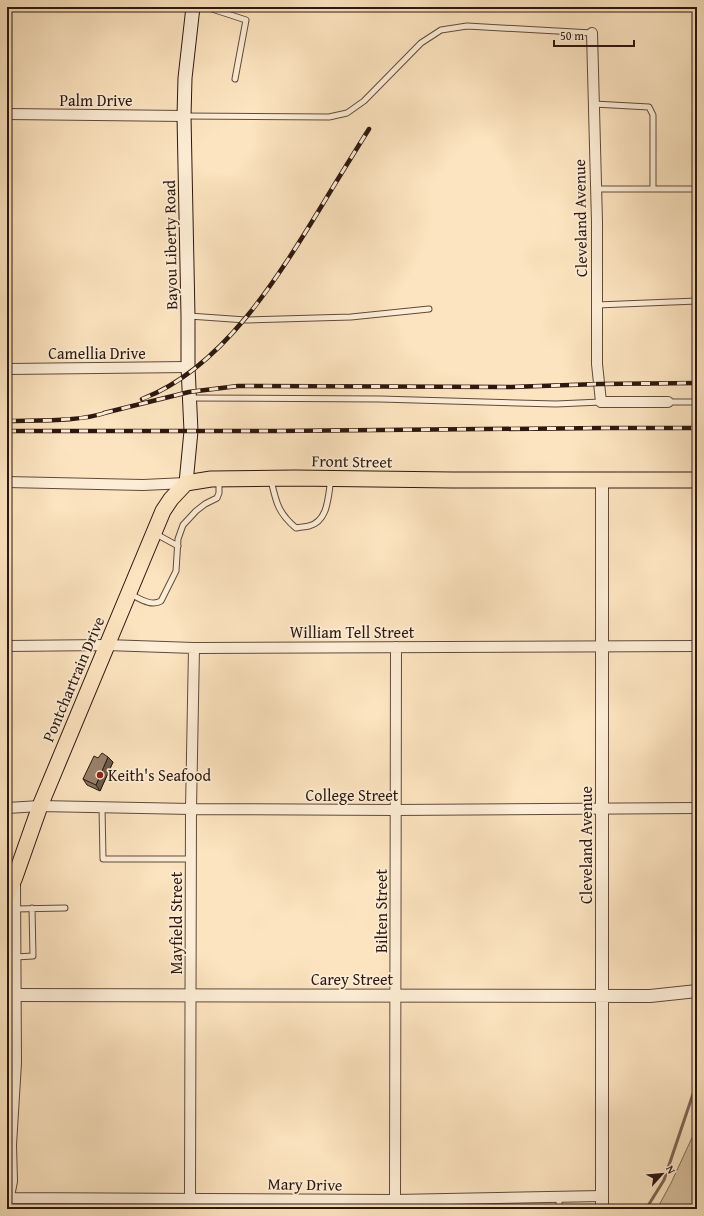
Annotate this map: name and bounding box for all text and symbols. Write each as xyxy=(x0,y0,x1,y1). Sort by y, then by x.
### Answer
scale bar xyxy=(554,22,634,48)
text: 50 m xyxy=(560,27,584,44)
street label: Palm Drive xyxy=(59,88,133,112)
street label: Cleveland Avenue xyxy=(567,159,593,277)
street label: Bayou Liberty Road xyxy=(157,179,183,310)
street label: Camellia Drive xyxy=(48,341,146,365)
street label: Front Street xyxy=(311,448,393,474)
street label: Pontchartrain Drive xyxy=(36,613,110,745)
street label: William Tell Street xyxy=(290,620,415,644)
place label: Keith's Seafood xyxy=(108,763,211,787)
marker: Keith's Seafood xyxy=(95,770,105,780)
street label: College Street xyxy=(306,783,399,807)
street label: Cleveland Avenue xyxy=(574,786,598,904)
street label: Bilten Street xyxy=(369,869,393,953)
street label: Mayfield Street xyxy=(164,871,188,974)
street label: Carey Street xyxy=(311,967,393,991)
north arrow xyxy=(642,1154,682,1194)
text: N xyxy=(662,1163,680,1177)
street label: Mary Drive xyxy=(267,1171,343,1197)

